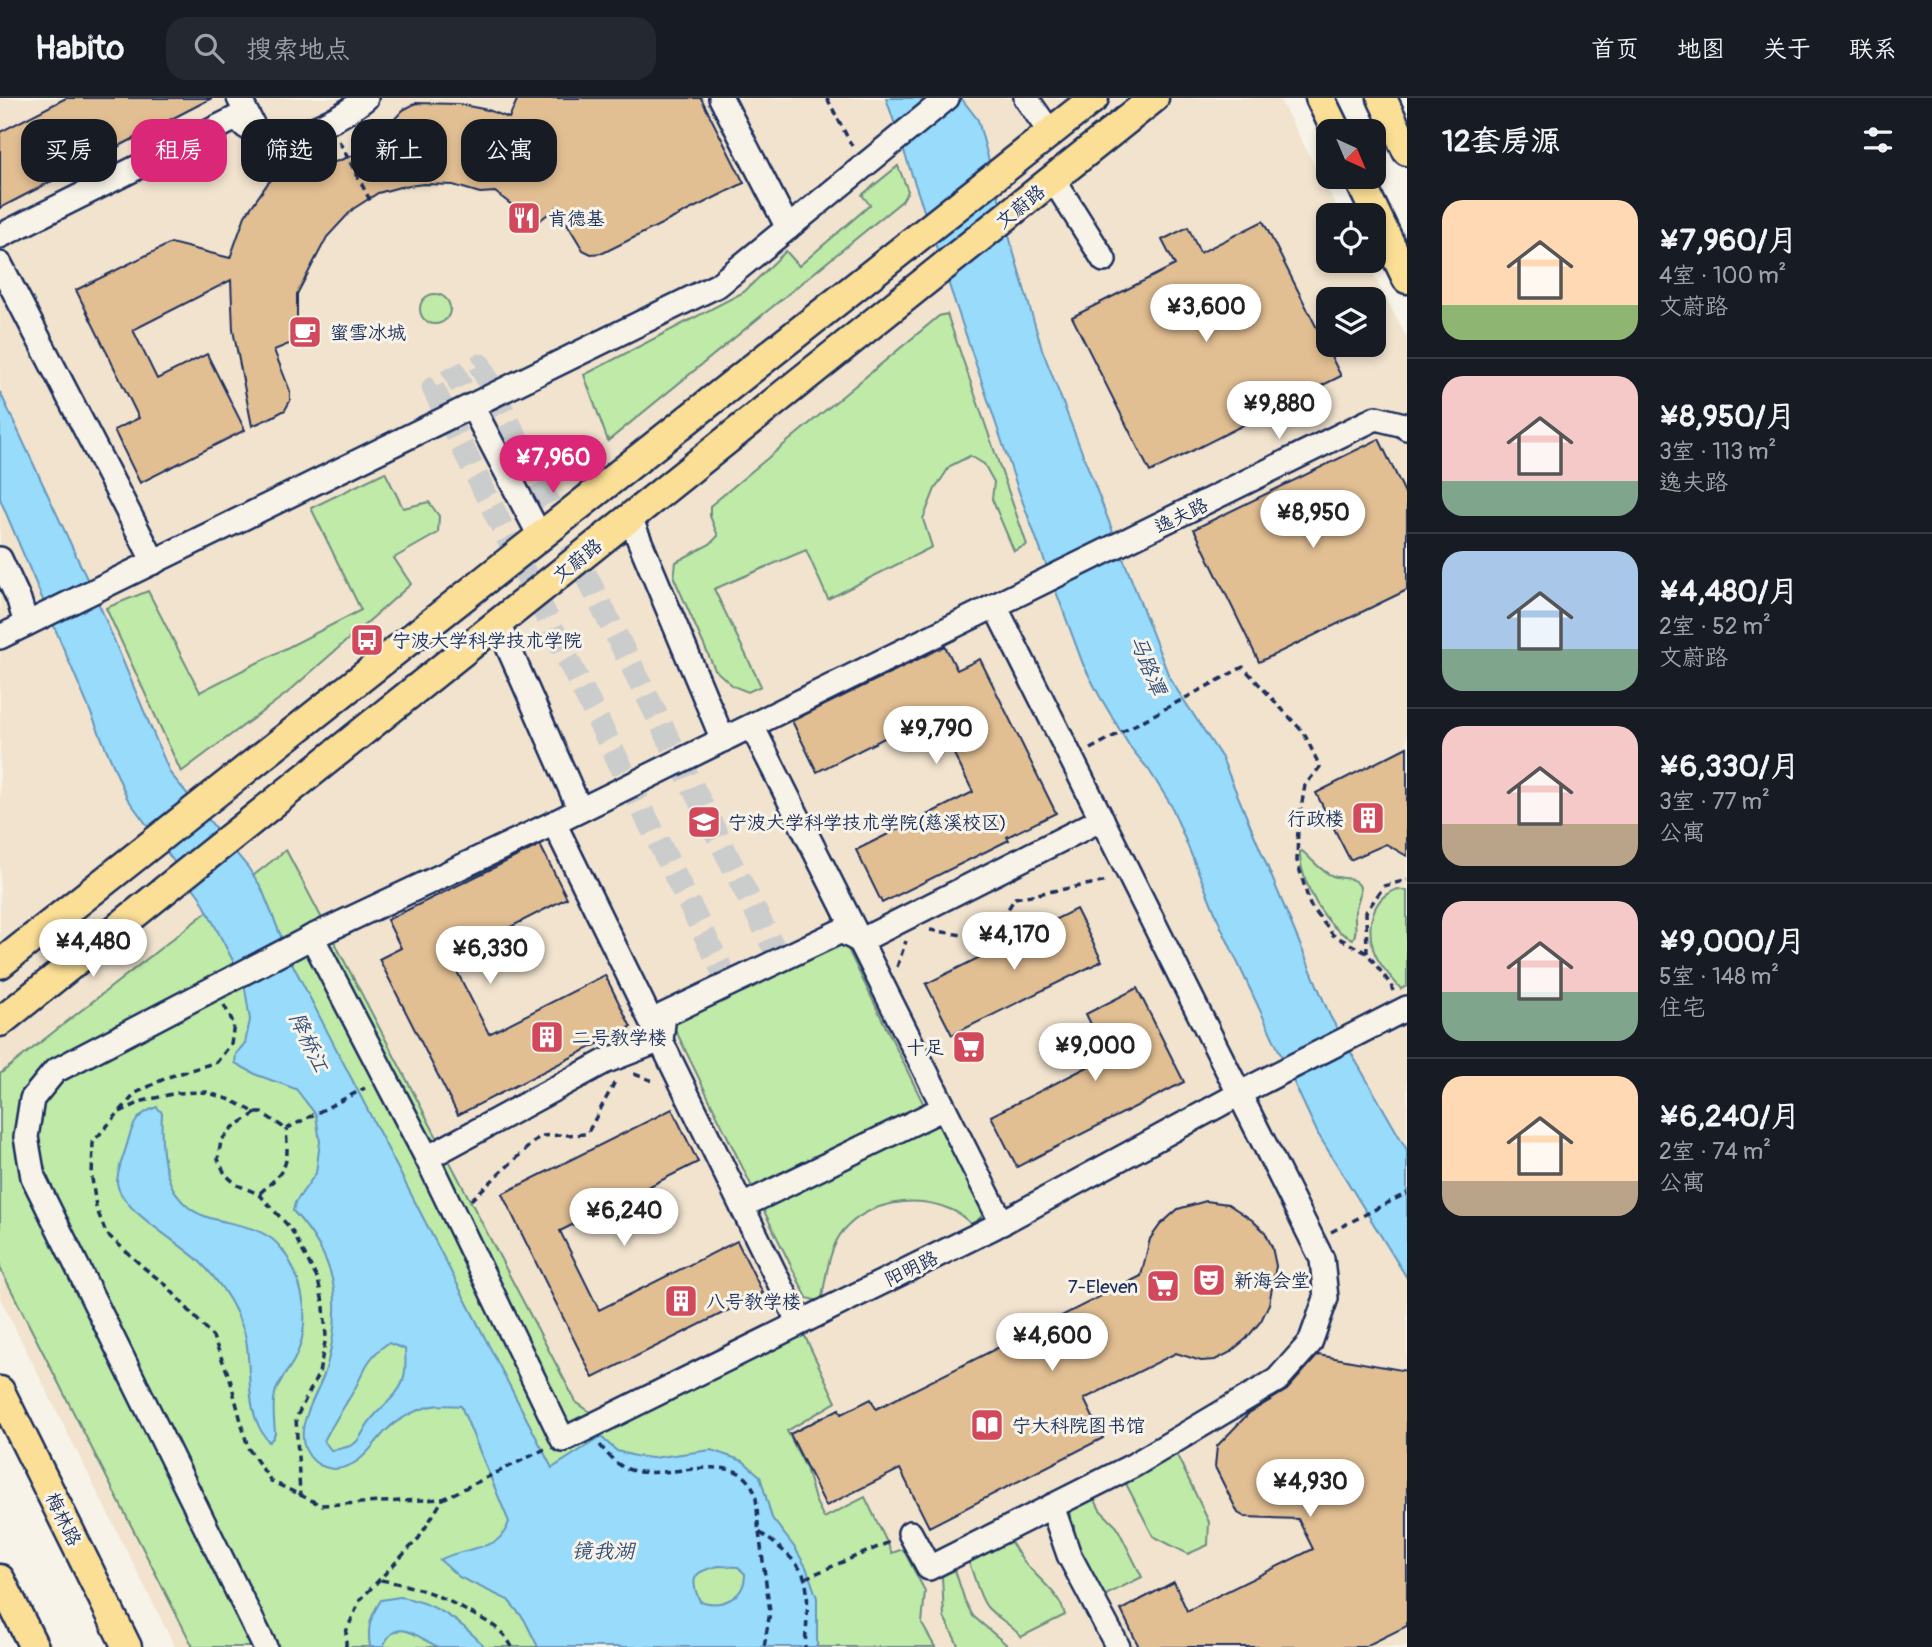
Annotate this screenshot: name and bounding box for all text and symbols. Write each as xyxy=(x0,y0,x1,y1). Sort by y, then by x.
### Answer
search box xyxy=(166,17,656,80)
text: Habito xyxy=(35,28,124,69)
icon: search xyxy=(190,29,228,67)
text: 搜索地点 xyxy=(246,34,350,66)
text: 首页 xyxy=(1591,35,1639,64)
text: 地图 xyxy=(1677,35,1725,64)
text: 关于 xyxy=(1763,35,1811,64)
text: 联系 xyxy=(1849,35,1897,64)
chip: 买房 xyxy=(21,119,117,182)
chip: 租房 xyxy=(131,119,227,182)
chip: 筛选 xyxy=(241,119,337,182)
chip: 新上 xyxy=(351,119,447,182)
chip: 公寓 xyxy=(461,119,557,182)
north arrow xyxy=(1316,119,1386,189)
map controls xyxy=(1316,119,1386,357)
icon: filters xyxy=(1859,121,1897,159)
text: 12套房源 xyxy=(1442,123,1561,160)
street label: 文蔚路 xyxy=(991,180,1050,234)
restaurant icon: 肯德基 xyxy=(505,199,543,237)
button: locate xyxy=(1316,203,1386,273)
place label: 肯德基 xyxy=(548,207,605,231)
text: ¥7,960/月 xyxy=(1659,222,1797,259)
icon: home xyxy=(1498,228,1582,312)
text: 4室 · 100 m² xyxy=(1659,261,1786,290)
pin: ¥3,600 xyxy=(1149,285,1263,344)
button: layers xyxy=(1316,287,1386,357)
text: ¥3,600 xyxy=(1166,292,1246,321)
text: 文蔚路 xyxy=(1659,292,1728,321)
cafe icon: 蜜雪冰城 xyxy=(286,313,324,351)
place label: 蜜雪冰城 xyxy=(330,321,406,345)
pin: ¥9,880 xyxy=(1222,382,1336,441)
text: ¥9,880 xyxy=(1243,389,1315,418)
text: ¥8,950/月 xyxy=(1659,398,1796,435)
icon: home xyxy=(1498,404,1582,488)
pin: ¥7,960 xyxy=(496,436,610,495)
text: 3室 · 113 m² xyxy=(1659,437,1776,466)
text: ¥7,960 xyxy=(516,443,590,472)
text: 逸夫路 xyxy=(1659,468,1728,497)
pin: ¥8,950 xyxy=(1256,490,1370,550)
street label: 逸夫路 xyxy=(1151,493,1212,539)
text: ¥8,950 xyxy=(1276,498,1350,527)
street label: 文蔚路 xyxy=(548,534,607,588)
text: ¥4,480/月 xyxy=(1659,573,1799,610)
icon: home xyxy=(1498,579,1582,663)
text: 2室 · 52 m² xyxy=(1659,612,1771,641)
bus stop icon: 宁波大学科学技术学院 xyxy=(348,621,386,659)
place label: 宁波大学科学技术学院 xyxy=(392,629,582,653)
water label: 马路潭 xyxy=(1123,631,1173,701)
text: 文蔚路 xyxy=(1659,643,1728,672)
pin: ¥9,790 xyxy=(879,706,993,766)
text: ¥9,790 xyxy=(899,714,973,743)
text: ¥6,330/月 xyxy=(1659,748,1800,785)
icon: home xyxy=(1498,754,1582,838)
text: 3室 · 77 m² xyxy=(1659,787,1770,816)
building icon: 行政楼 xyxy=(1349,799,1387,837)
school or university icon: 宁波大学科学技术学院(慈溪校区) xyxy=(685,803,723,841)
place label: 行政楼 xyxy=(1287,807,1344,831)
place label: 宁波大学科学技术学院(慈溪校区) xyxy=(728,811,1007,835)
text: 公寓 xyxy=(1659,818,1705,847)
pin: ¥4,170 xyxy=(957,912,1071,972)
pin: ¥4,480 xyxy=(36,920,150,979)
text: ¥4,170 xyxy=(978,920,1050,949)
text: ¥9,000/月 xyxy=(1659,923,1805,960)
pin: ¥6,330 xyxy=(433,926,547,986)
text: ¥4,480 xyxy=(55,927,131,956)
icon: home xyxy=(1498,929,1582,1013)
text: ¥6,330 xyxy=(452,934,528,963)
text: 5室 · 148 m² xyxy=(1659,962,1779,991)
text: 住宅 xyxy=(1659,993,1705,1022)
water label: 降桥江 xyxy=(283,1008,335,1077)
building icon: 二号教学楼 xyxy=(528,1018,566,1056)
pin: ¥9,000 xyxy=(1038,1024,1152,1083)
place label: 二号教学楼 xyxy=(572,1026,667,1050)
supermarket icon: 十足 xyxy=(950,1028,988,1066)
text: ¥9,000 xyxy=(1055,1031,1135,1060)
place label: 十足 xyxy=(906,1036,944,1060)
text: ¥6,240/月 xyxy=(1659,1098,1800,1135)
icon: home xyxy=(1498,1104,1582,1188)
text: 2室 · 74 m² xyxy=(1659,1137,1771,1166)
text: 公寓 xyxy=(1659,1168,1705,1197)
pin: ¥6,240 xyxy=(567,1188,681,1248)
text: ¥6,240 xyxy=(585,1196,663,1225)
street label: 阳明路 xyxy=(881,1246,942,1292)
theatre icon: 新海会堂 xyxy=(1190,1261,1228,1299)
supermarket icon: 7-Eleven xyxy=(1144,1267,1182,1305)
place label: 新海会堂 xyxy=(1234,1269,1310,1293)
place label: 7-Eleven xyxy=(1068,1275,1138,1299)
building icon: 八号教学楼 xyxy=(662,1282,700,1320)
place label: 八号教学楼 xyxy=(706,1290,801,1314)
pin: ¥4,600 xyxy=(995,1314,1109,1373)
text: ¥4,600 xyxy=(1012,1321,1092,1350)
library icon: 宁大科院图书馆 xyxy=(968,1406,1006,1444)
place label: 宁大科院图书馆 xyxy=(1012,1414,1145,1438)
pin: ¥4,930 xyxy=(1253,1460,1367,1519)
text: ¥4,930 xyxy=(1272,1467,1348,1496)
street label: 梅林路 xyxy=(40,1489,86,1550)
water label: 镜我湖 xyxy=(572,1538,636,1565)

